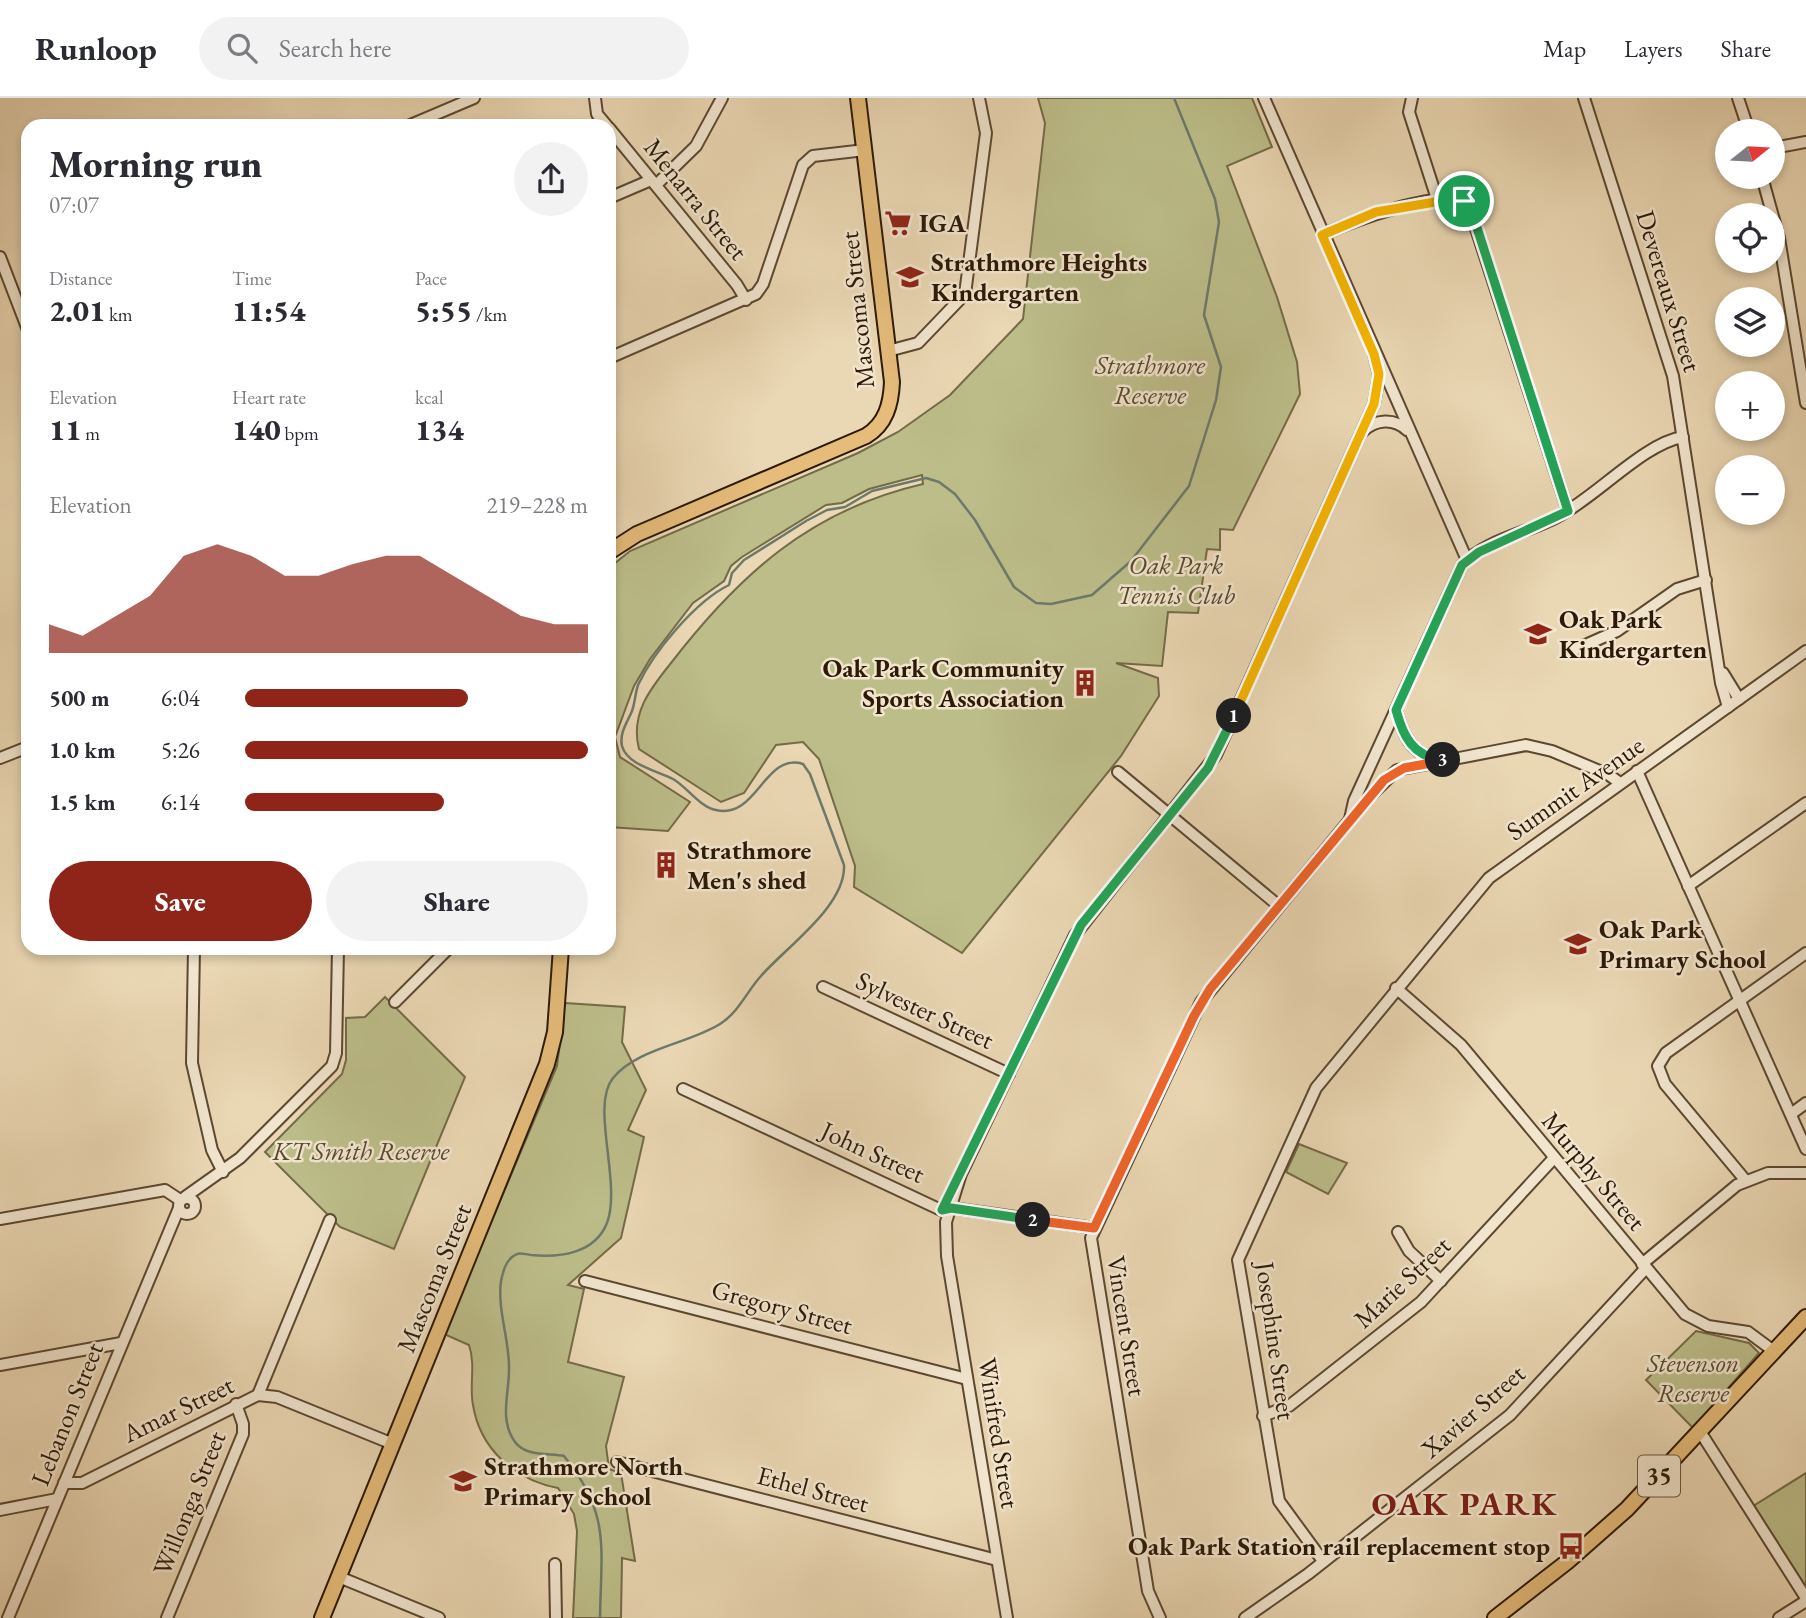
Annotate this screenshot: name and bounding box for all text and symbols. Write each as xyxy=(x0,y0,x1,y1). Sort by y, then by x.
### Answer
search box xyxy=(199,17,689,80)
text: Runloop xyxy=(35,27,157,70)
icon: search xyxy=(223,29,261,67)
text: Search here xyxy=(279,31,391,65)
text: Map xyxy=(1543,33,1586,64)
text: Layers xyxy=(1624,33,1683,64)
text: Share xyxy=(1721,33,1771,64)
north arrow xyxy=(1715,119,1785,189)
map controls xyxy=(1715,119,1785,525)
street label: Menarra Street xyxy=(636,131,756,267)
text: Morning run xyxy=(49,139,262,188)
button: share xyxy=(514,142,588,216)
pin xyxy=(1434,171,1494,231)
icon: arrive xyxy=(1445,182,1483,220)
text: 07:07 xyxy=(49,190,99,220)
button: locate xyxy=(1715,203,1785,273)
place label: IGA xyxy=(919,206,966,240)
street label: Devereaux Street xyxy=(1628,206,1710,376)
supermarket icon: IGA xyxy=(883,208,913,238)
street label: Mascoma Street xyxy=(832,230,882,390)
place label: Strathmore Heights Kindergarten xyxy=(931,245,1147,309)
school or university icon: Strathmore Heights Kindergarten xyxy=(895,262,925,292)
text: Distance xyxy=(49,266,112,291)
text: Time xyxy=(232,266,272,291)
text: Pace xyxy=(415,266,447,291)
button: layers xyxy=(1715,287,1785,357)
text: 2.01 xyxy=(49,291,105,330)
text: 11:54 xyxy=(232,291,305,330)
text: 5:55 xyxy=(415,291,472,330)
text: km xyxy=(105,302,133,327)
text: /km xyxy=(472,302,507,327)
park label: Strathmore Reserve xyxy=(1094,348,1206,412)
button: + xyxy=(1715,371,1785,441)
text: Elevation xyxy=(49,385,117,410)
text: Heart rate xyxy=(232,385,306,410)
text: kcal xyxy=(415,385,444,410)
text: 11 xyxy=(49,410,81,449)
text: 140 xyxy=(232,410,281,449)
text: 134 xyxy=(415,410,464,449)
text: m xyxy=(81,421,100,446)
text: bpm xyxy=(281,421,319,446)
button: − xyxy=(1715,455,1785,525)
text: Elevation xyxy=(49,490,132,520)
text: 219–228 m xyxy=(487,490,588,520)
park label: Oak Park Tennis Club xyxy=(1117,548,1235,612)
place label: Oak Park Kindergarten xyxy=(1559,602,1708,666)
school or university icon: Oak Park Kindergarten xyxy=(1523,619,1553,649)
place label: Oak Park Community Sports Association xyxy=(822,651,1064,715)
building icon: Oak Park Community Sports Association xyxy=(1070,668,1100,698)
text: 500 m xyxy=(49,683,110,713)
text: 6:04 xyxy=(161,683,200,713)
pin: 1 xyxy=(1216,698,1252,734)
text: 1 xyxy=(1228,703,1239,728)
street label: Summit Avenue xyxy=(1499,728,1651,848)
text: 1.0 km xyxy=(49,735,116,765)
text: 5:26 xyxy=(161,735,200,765)
pin: 3 xyxy=(1426,742,1460,778)
text: 3 xyxy=(1437,747,1448,772)
text: 1.5 km xyxy=(49,787,116,817)
text: 6:14 xyxy=(161,787,200,817)
place label: Strathmore Men's shed xyxy=(687,833,812,897)
building icon: Strathmore Men's shed xyxy=(651,850,681,880)
button: Save xyxy=(49,861,312,941)
button: Share xyxy=(326,861,588,941)
place label: Oak Park Primary School xyxy=(1599,912,1766,976)
school or university icon: Oak Park Primary School xyxy=(1563,929,1593,959)
street label: Sylvester Street xyxy=(851,963,999,1057)
street label: Murphy Street xyxy=(1534,1105,1654,1237)
street label: John Street xyxy=(814,1112,930,1191)
park label: KT Smith Reserve xyxy=(272,1134,451,1168)
street label: Mascoma Street xyxy=(389,1199,479,1357)
pin: 2 xyxy=(1016,1202,1050,1238)
text: 2 xyxy=(1027,1207,1038,1232)
street label: Marie Street xyxy=(1346,1228,1458,1336)
street label: Vincent Street xyxy=(1099,1253,1155,1399)
street label: Josephine Street xyxy=(1248,1258,1304,1422)
street label: Gregory Street xyxy=(708,1272,856,1342)
street label: Lebanon Street xyxy=(23,1338,111,1490)
park label: Stevenson Reserve xyxy=(1646,1346,1739,1410)
street label: Winifred Street xyxy=(970,1355,1028,1511)
street label: Xavier Street xyxy=(1413,1356,1532,1466)
street label: Amar Street xyxy=(116,1368,239,1451)
street label: Willonga Street xyxy=(145,1426,233,1580)
place label: Strathmore North Primary School xyxy=(484,1449,684,1513)
road number: 35 xyxy=(1638,1456,1680,1496)
street label: Ethel Street xyxy=(753,1458,873,1520)
school or university icon: Strathmore North Primary School xyxy=(448,1466,478,1496)
district label: OAK PARK xyxy=(1372,1482,1558,1525)
place label: Oak Park Station rail replacement stop xyxy=(1128,1529,1550,1563)
bus stop icon: Oak Park Station rail replacement stop xyxy=(1556,1531,1586,1561)

